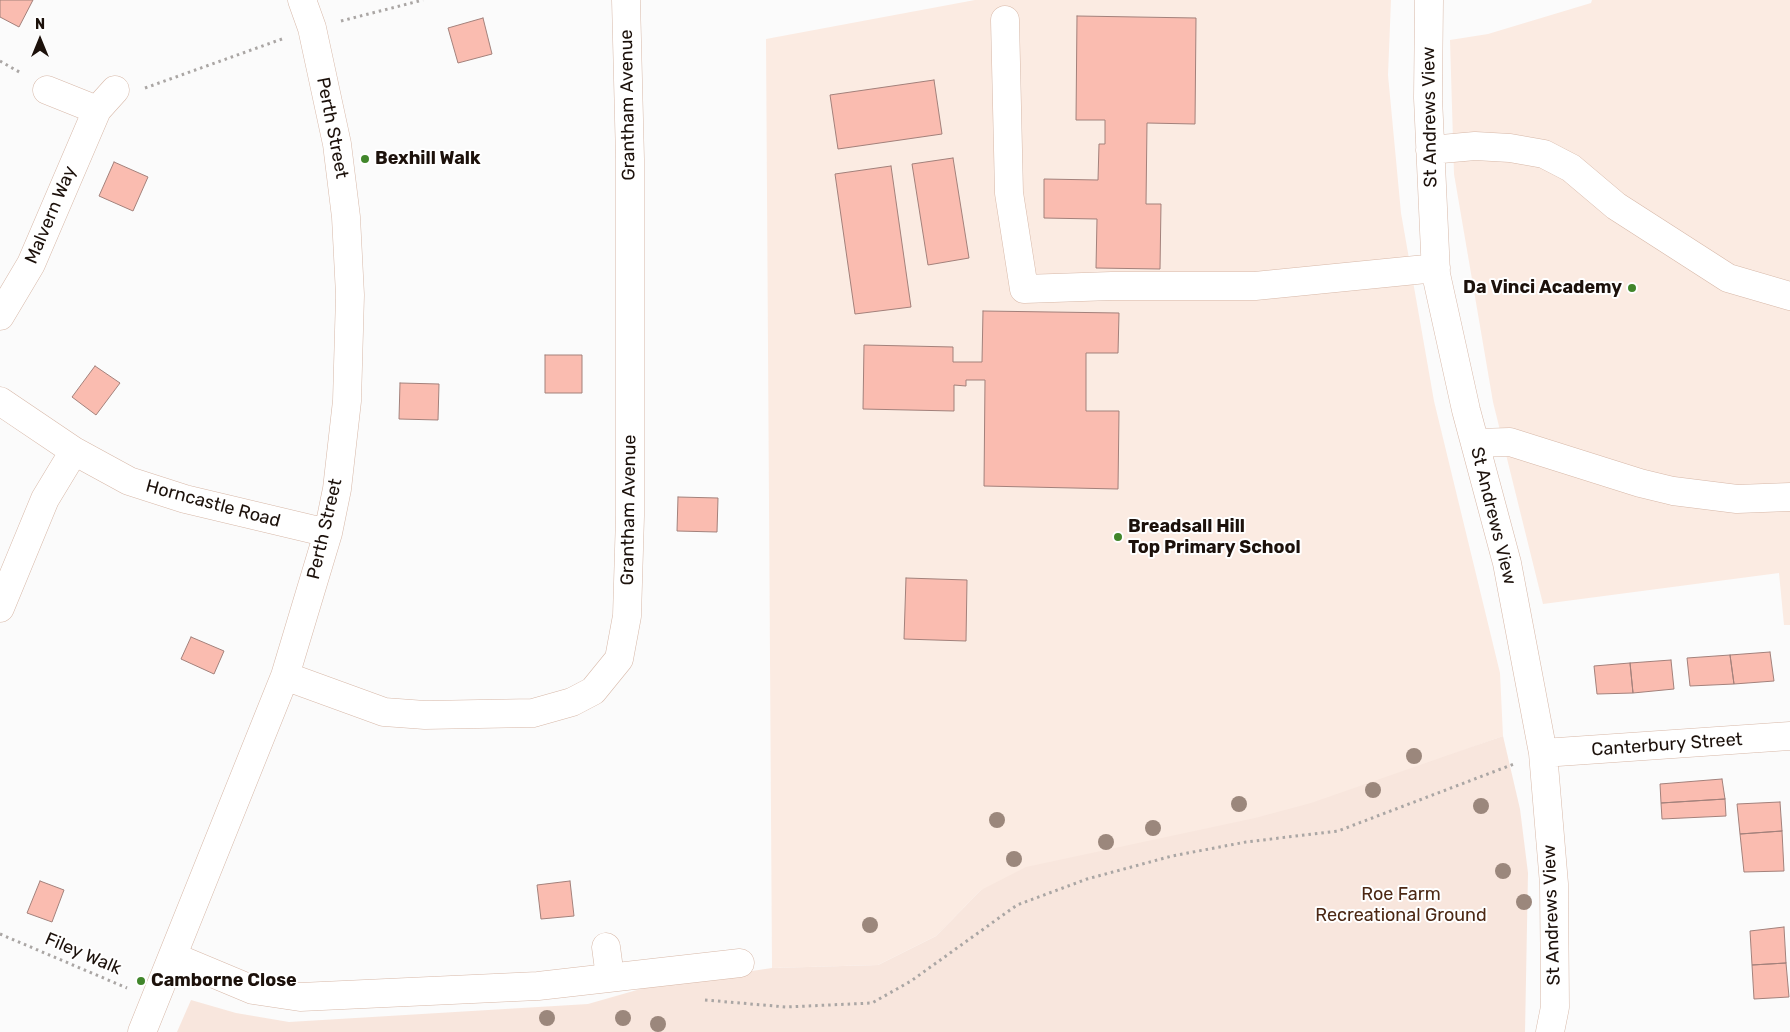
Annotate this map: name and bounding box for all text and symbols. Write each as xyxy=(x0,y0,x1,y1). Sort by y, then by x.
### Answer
north arrow xyxy=(15,15,65,65)
text: N xyxy=(35,16,45,33)
street label: Grantham Avenue xyxy=(616,29,640,181)
street label: St Andrews View xyxy=(1418,46,1442,188)
street label: Perth Street xyxy=(312,75,352,181)
place label: Bexhill Walk xyxy=(375,148,481,170)
marker: Bexhill Walk xyxy=(359,153,371,165)
street label: Malvern Way xyxy=(21,163,81,267)
place label: Da Vinci Academy xyxy=(1463,277,1622,299)
marker: Da Vinci Academy xyxy=(1626,282,1638,294)
street label: Grantham Avenue xyxy=(617,434,641,586)
street label: St Andrews View xyxy=(1465,445,1521,587)
street label: Horncastle Road xyxy=(143,476,283,532)
street label: Perth Street xyxy=(303,476,347,582)
place label: Breadsall Hill Top Primary School xyxy=(1128,516,1301,558)
marker: Breadsall Hill Top Primary School xyxy=(1112,531,1124,543)
street label: Canterbury Street xyxy=(1591,729,1743,761)
street label: St Andrews View xyxy=(1539,844,1565,986)
park label: Roe Farm Recreational Ground xyxy=(1315,884,1487,926)
street label: Filey Walk xyxy=(42,928,124,980)
place label: Camborne Close xyxy=(151,970,297,992)
marker: Camborne Close xyxy=(135,975,147,987)

